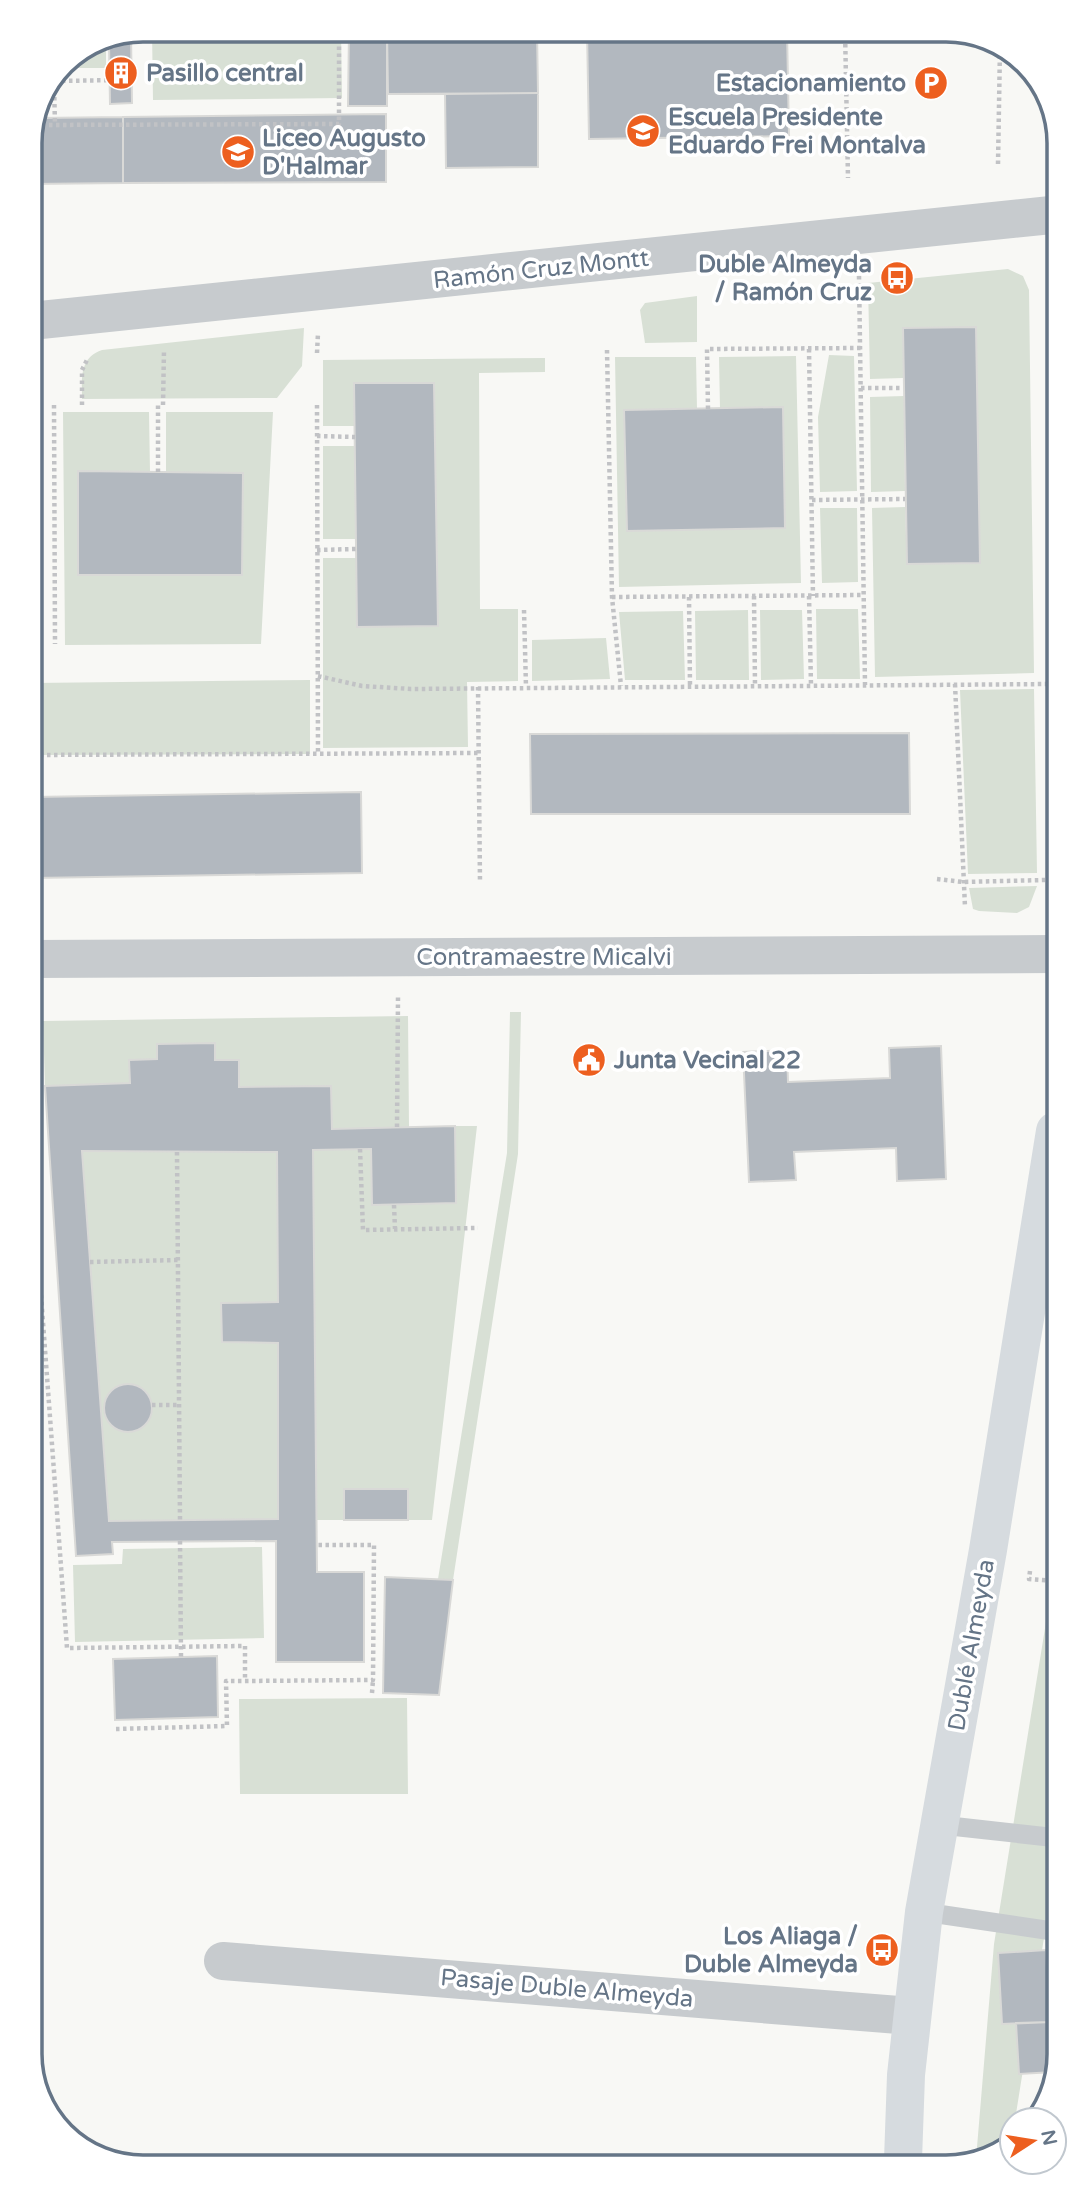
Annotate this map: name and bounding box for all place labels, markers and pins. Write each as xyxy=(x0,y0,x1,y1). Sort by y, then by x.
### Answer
building icon: Pasillo central xyxy=(102,54,140,92)
place label: Pasillo central xyxy=(146,59,304,88)
parking icon: Estacionamiento xyxy=(912,64,950,102)
place label: Estacionamiento xyxy=(716,69,906,98)
place label: Escuela Presidente Eduardo Frei Montalva xyxy=(668,103,926,160)
school or university icon: Escuela Presidente Eduardo Frei Montalva xyxy=(624,112,662,150)
place label: Liceo Augusto D'Halmar xyxy=(262,124,426,181)
school or university icon: Liceo Augusto D'Halmar xyxy=(219,133,257,171)
place label: Duble Almeyda / Ramón Cruz xyxy=(698,250,872,307)
bus stop icon: Duble Almeyda / Ramón Cruz xyxy=(878,259,916,297)
public building icon: Junta Vecinal 22 xyxy=(570,1041,608,1079)
place label: Junta Vecinal 22 xyxy=(613,1046,801,1075)
place label: Los Aliaga / Duble Almeyda xyxy=(684,1922,858,1979)
bus stop icon: Los Aliaga / Duble Almeyda xyxy=(863,1931,901,1969)

